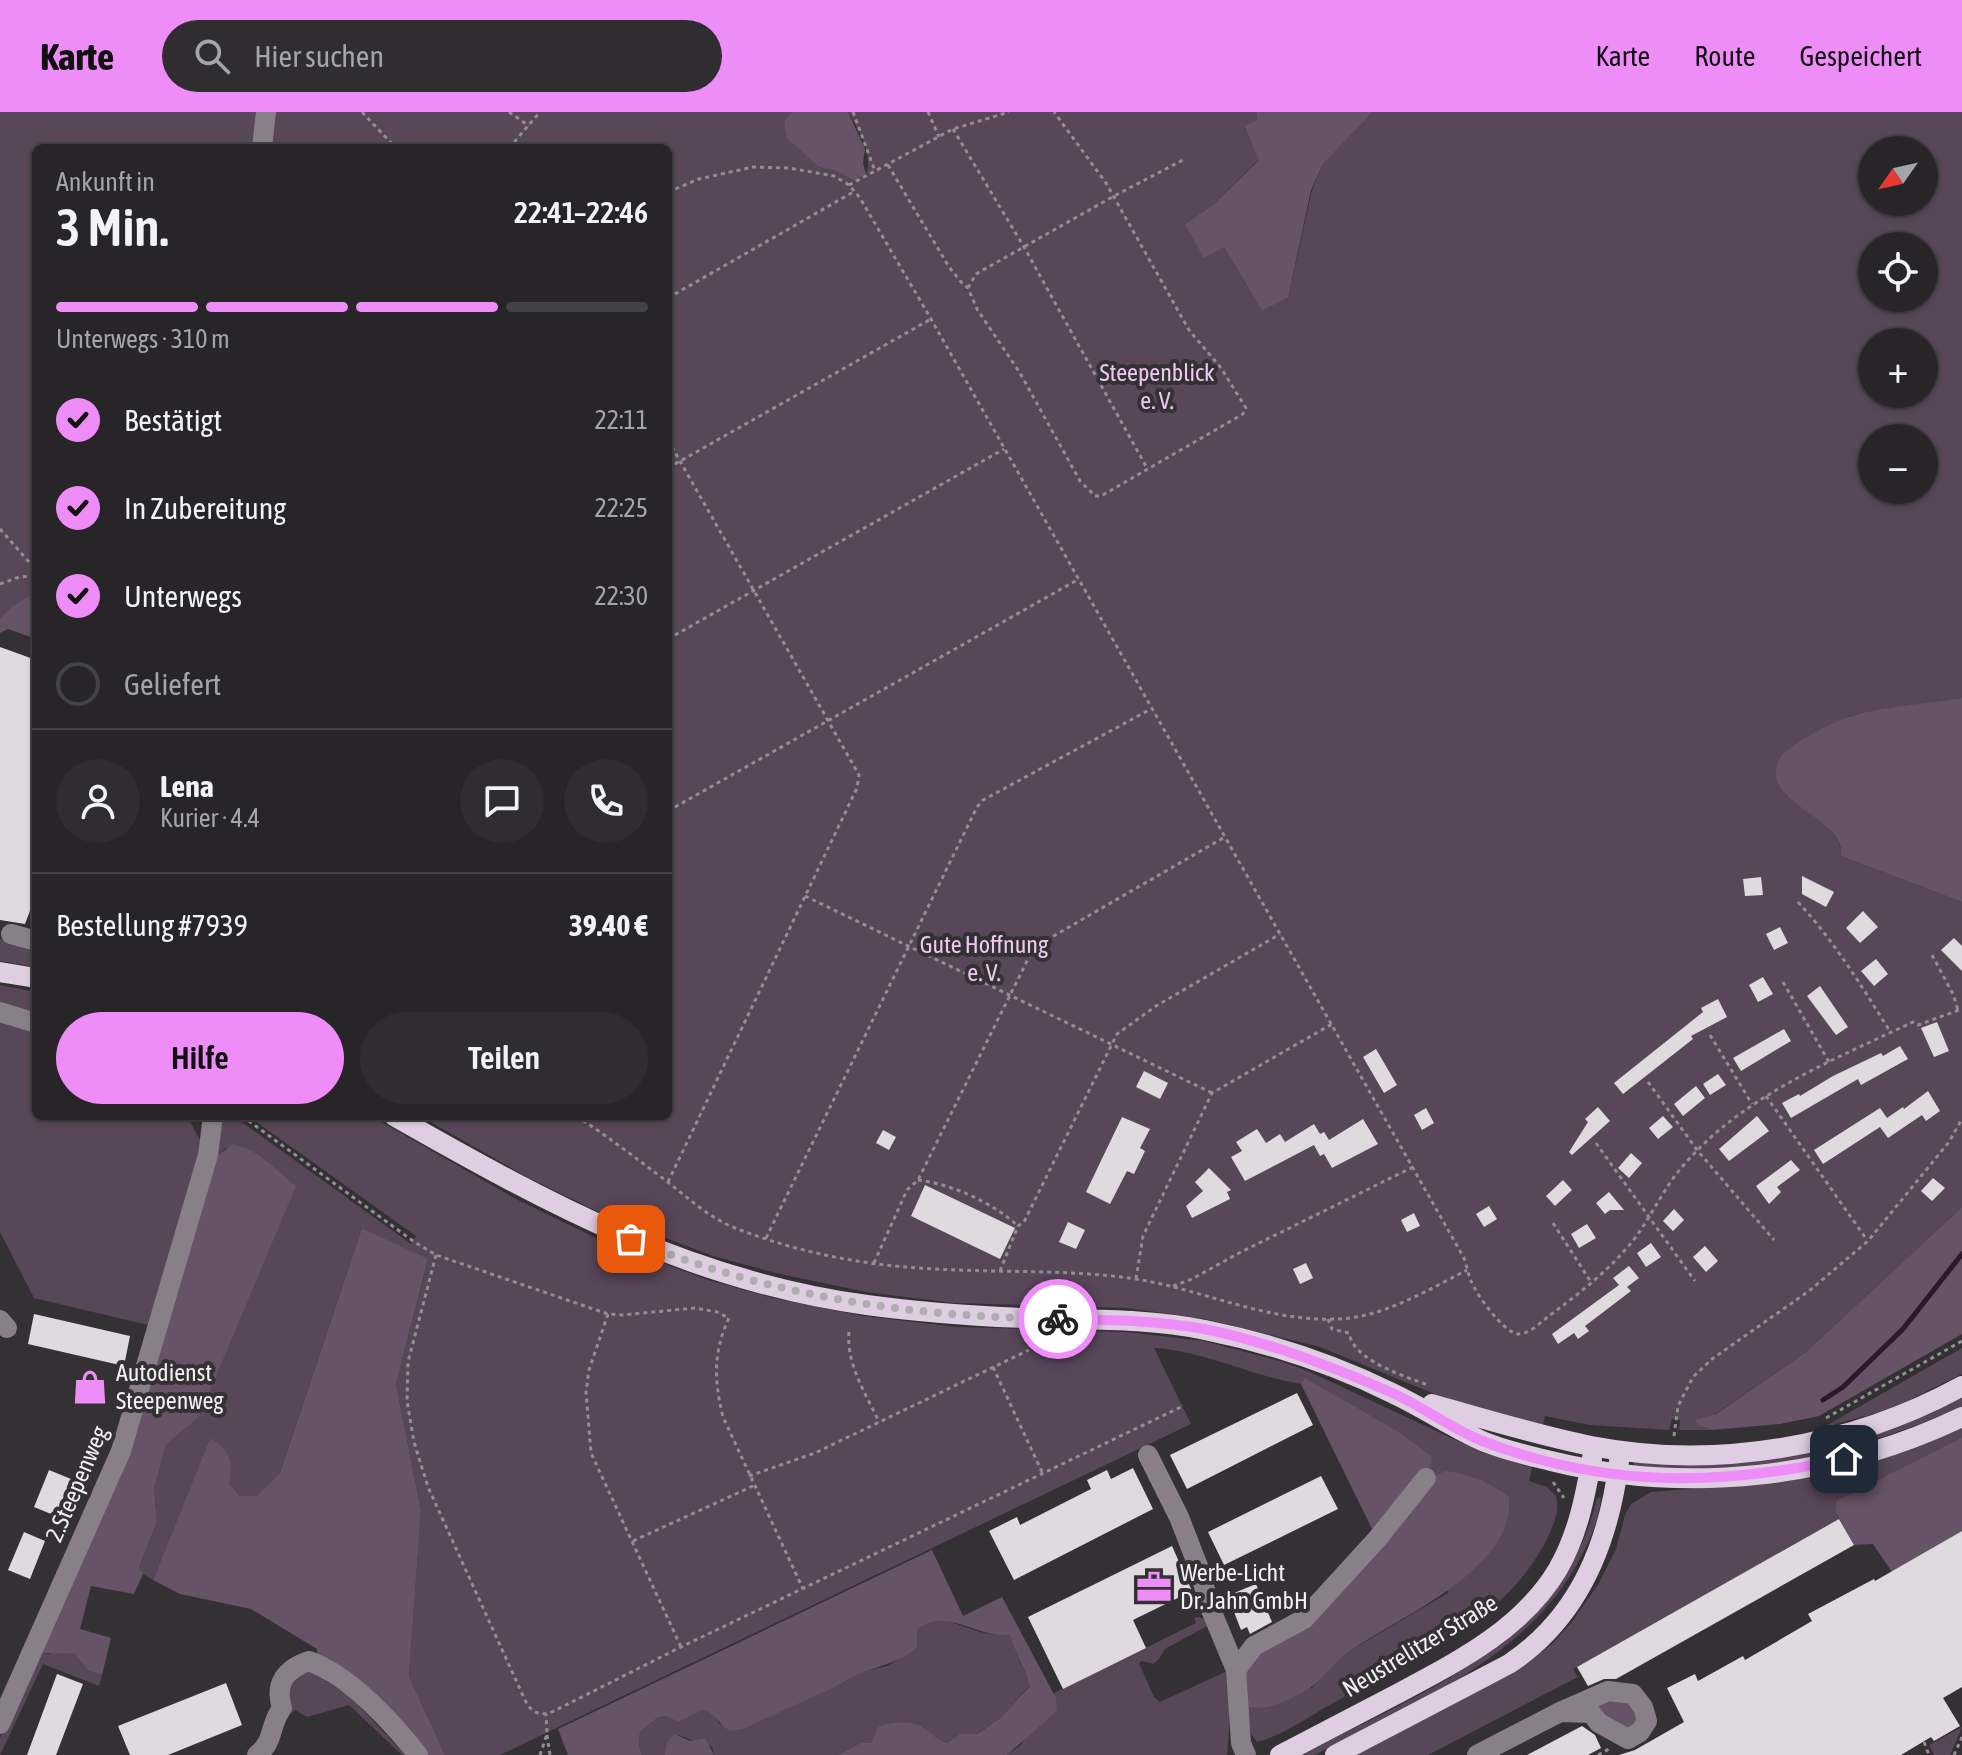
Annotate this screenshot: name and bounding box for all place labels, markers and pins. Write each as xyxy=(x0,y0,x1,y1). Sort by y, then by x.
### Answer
pin xyxy=(597,1205,665,1273)
place label: Autodienst Steepenweg xyxy=(116,1359,224,1414)
shop icon: Autodienst Steepenweg xyxy=(71,1368,109,1406)
pin xyxy=(1810,1425,1878,1493)
place label: Werbe-Licht Dr. Jahn GmbH xyxy=(1180,1559,1308,1614)
office icon: Werbe-Licht Dr. Jahn GmbH xyxy=(1135,1568,1173,1606)

